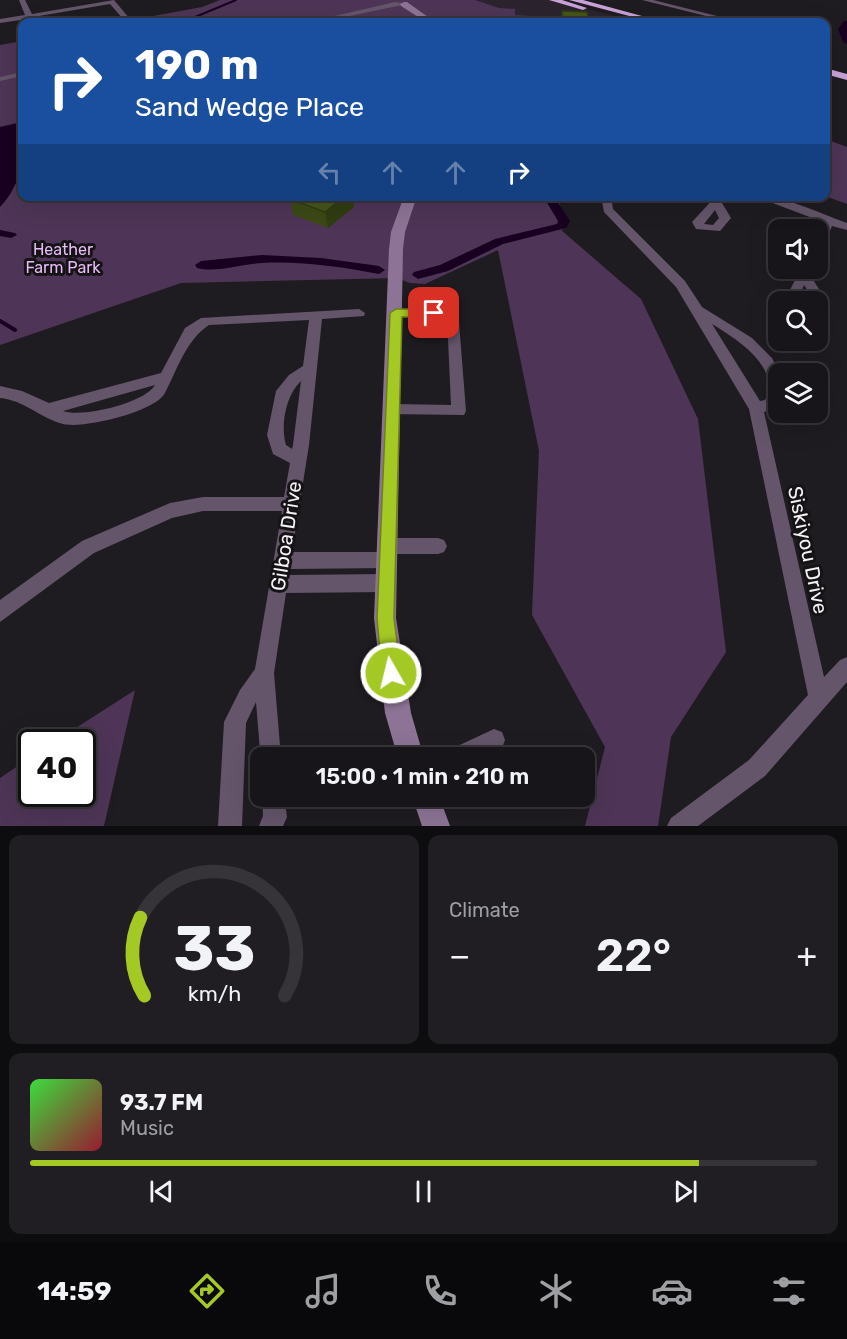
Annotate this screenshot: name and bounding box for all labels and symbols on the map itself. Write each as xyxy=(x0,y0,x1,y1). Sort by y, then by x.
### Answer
park label: Heather Farm Park xyxy=(25,240,101,277)
pin xyxy=(408,287,459,338)
street label: Gilboa Drive xyxy=(265,479,307,593)
street label: Siskiyou Drive xyxy=(783,484,833,616)
position arrow xyxy=(359,641,423,705)
speed limit sign: 40 xyxy=(18,729,96,807)

